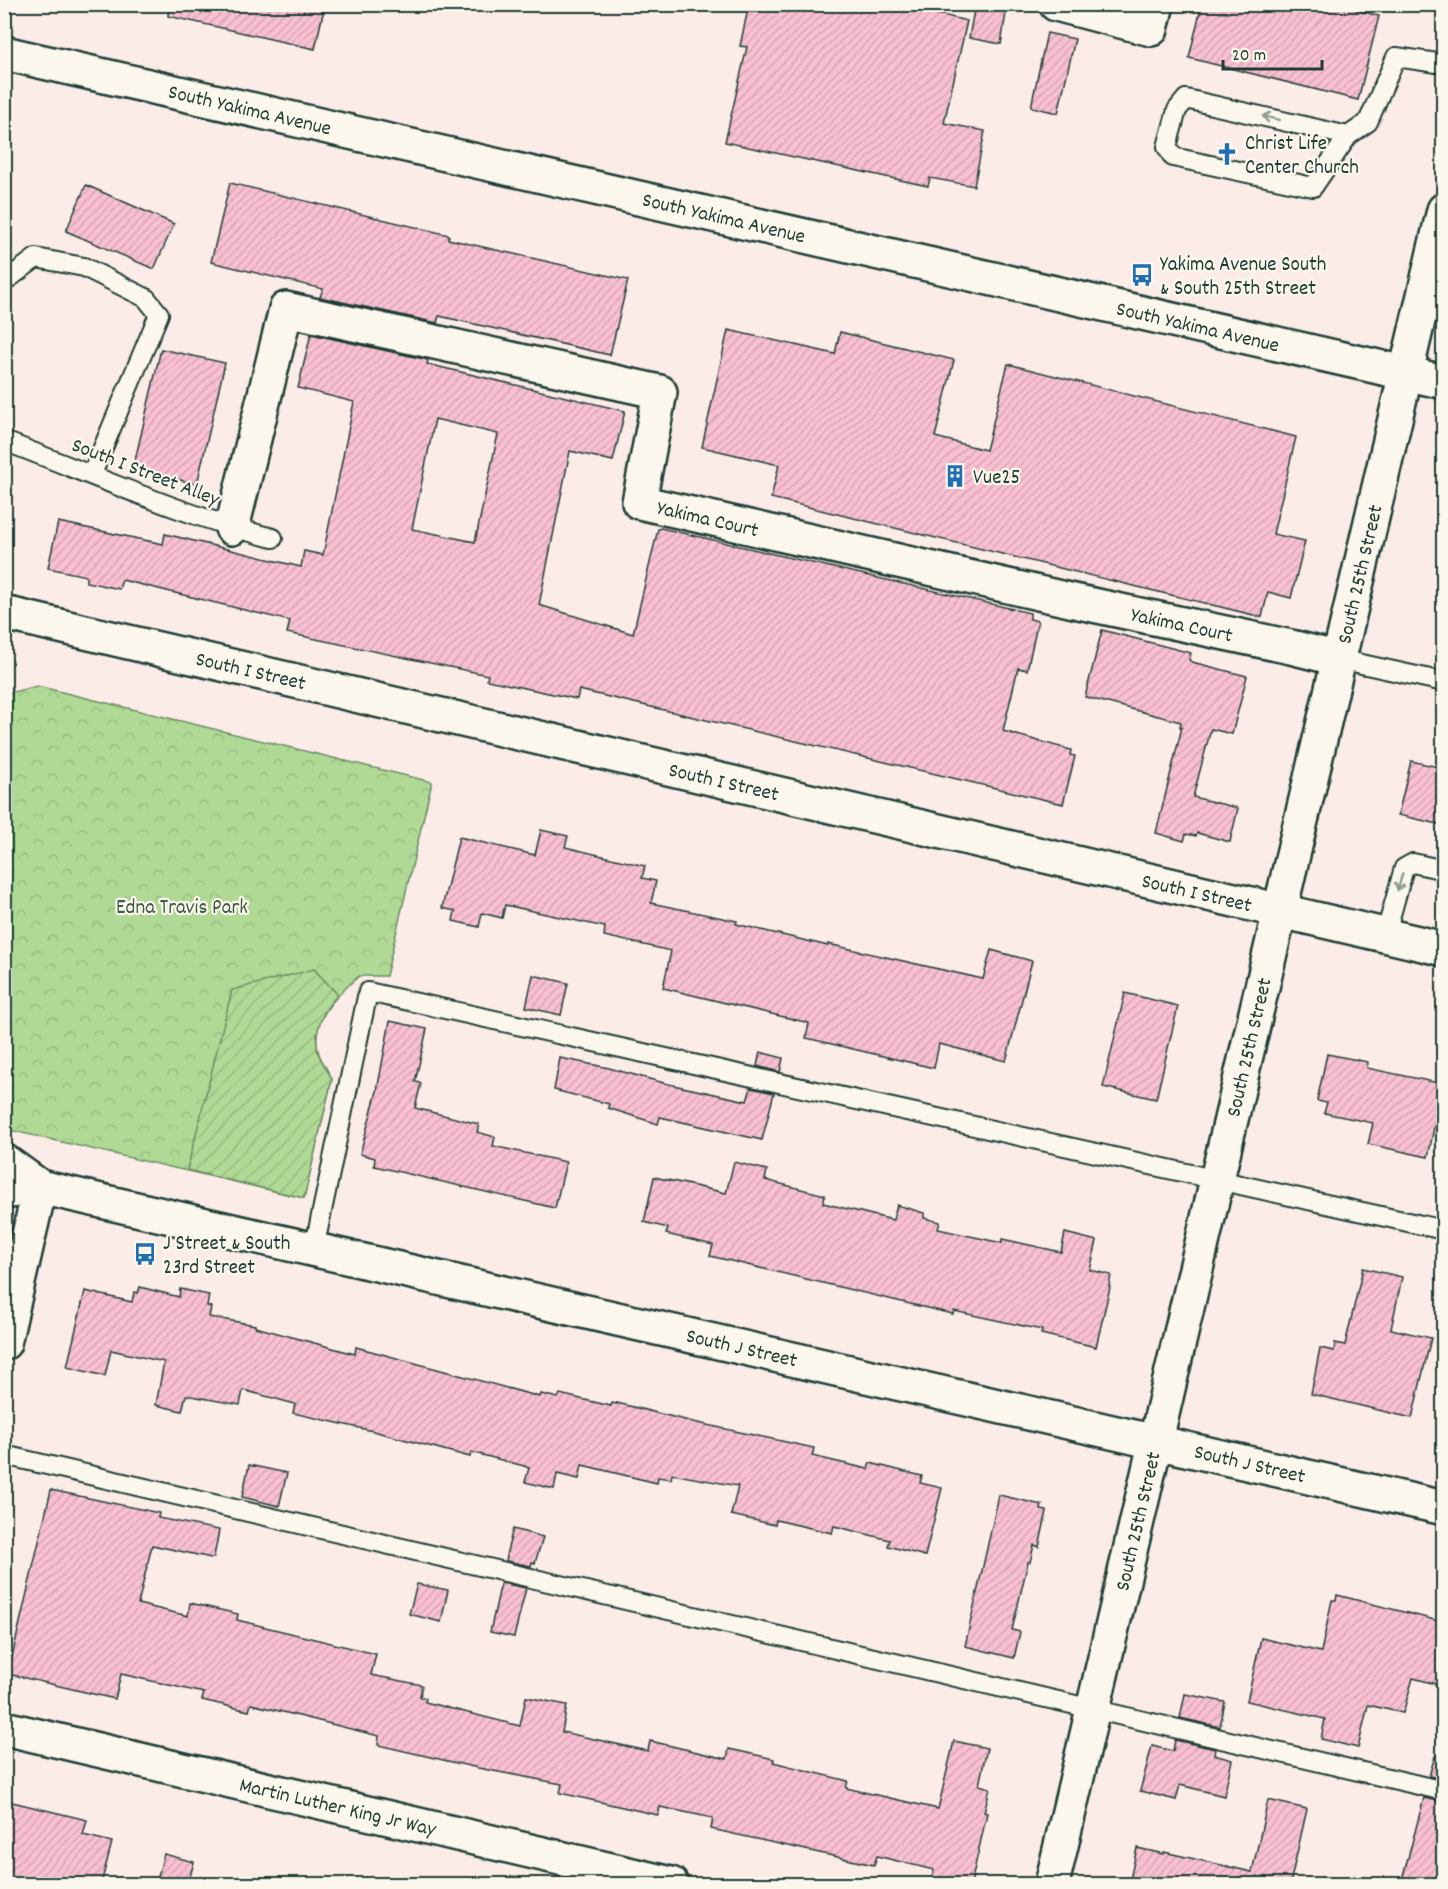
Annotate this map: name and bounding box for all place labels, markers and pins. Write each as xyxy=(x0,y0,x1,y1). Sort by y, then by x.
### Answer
place label: Christ Life Center Church xyxy=(1245,130,1359,184)
church icon: Christ Life Center Church xyxy=(1214,141,1240,167)
place label: Yakima Avenue South & South 25th Street xyxy=(1160,251,1326,305)
bus stop icon: Yakima Avenue South & South 25th Street xyxy=(1129,262,1155,288)
building icon: Vue25 xyxy=(942,463,968,489)
place label: Vue25 xyxy=(973,464,1020,494)
place label: J Street & South 23rd Street xyxy=(163,1230,290,1284)
bus stop icon: J Street & South 23rd Street xyxy=(132,1241,158,1267)

